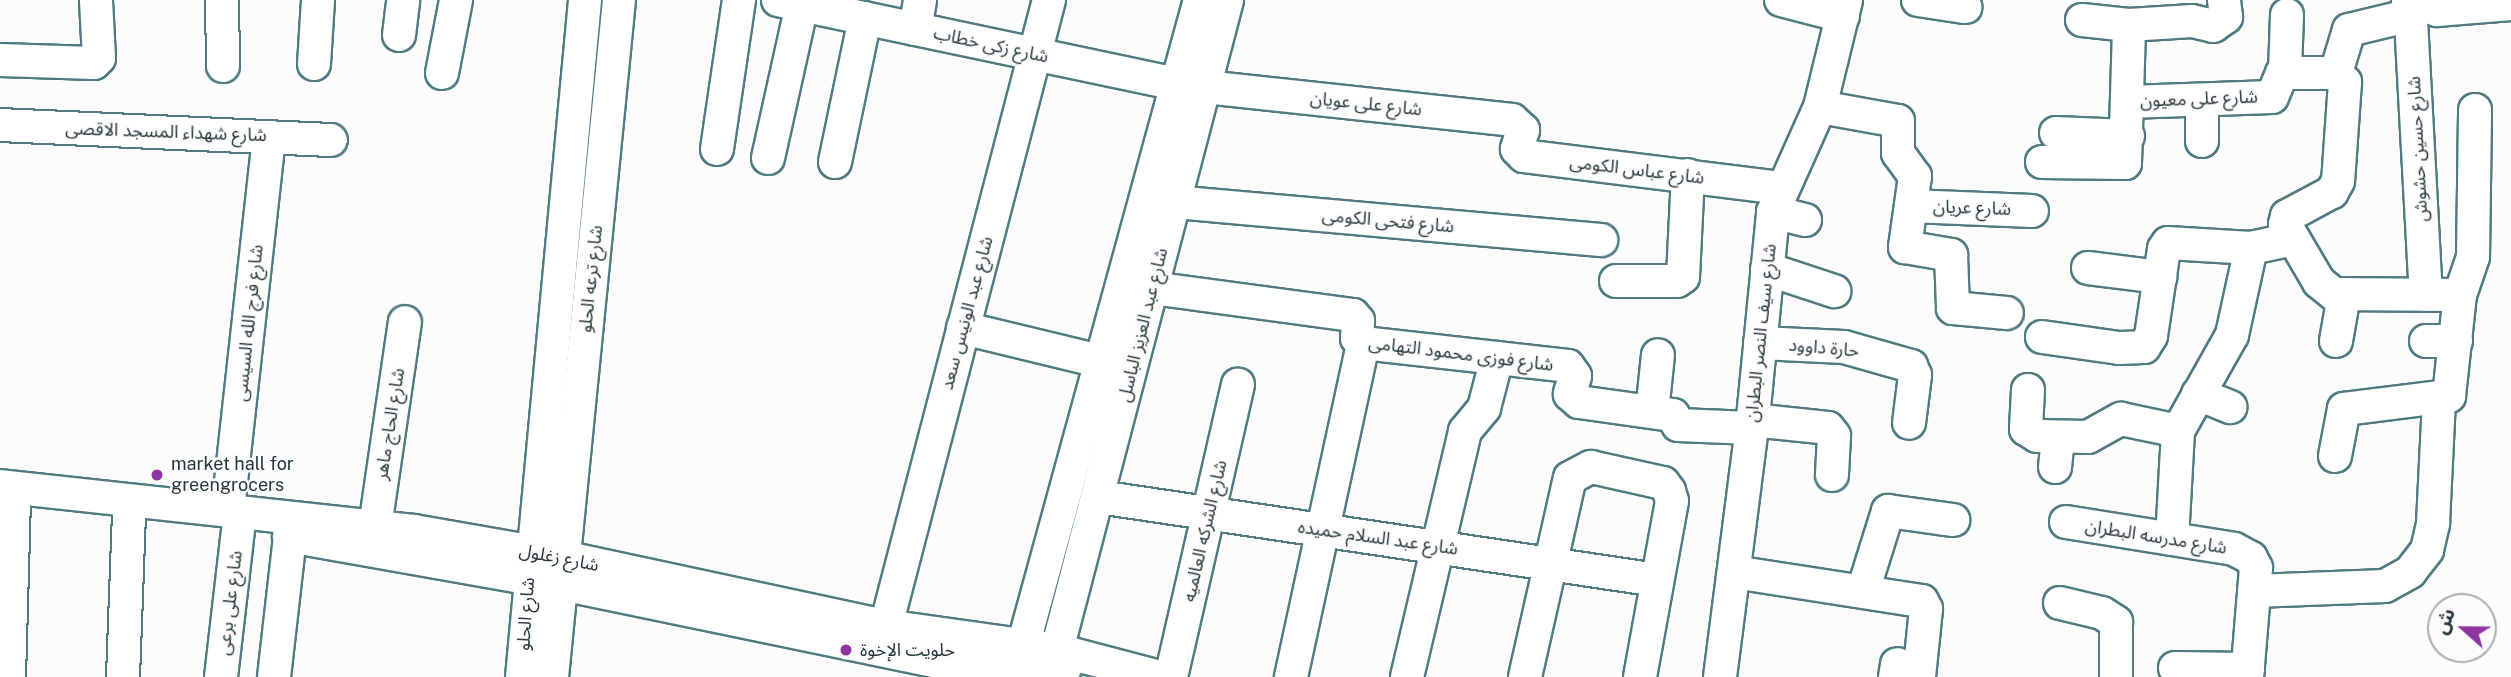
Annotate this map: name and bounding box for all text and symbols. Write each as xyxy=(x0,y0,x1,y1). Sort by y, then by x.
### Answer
street label: شارع زكى خطاب xyxy=(932,22,1050,68)
street label: شارع حسين حشوش xyxy=(2403,76,2433,222)
street label: شارع على معيون xyxy=(2140,86,2258,112)
street label: شارع على عويان xyxy=(1309,87,1423,121)
street label: شارع شهداء المسجد الاقصى xyxy=(65,118,267,146)
street label: شارع عباس الكومى xyxy=(1569,151,1705,189)
street label: شارع عريان xyxy=(1933,196,2011,220)
street label: شارع فتحى الكومى xyxy=(1321,204,1455,238)
street label: شارع ترعه الحلو xyxy=(575,224,607,334)
street label: شارع عبد الونيس سعد xyxy=(936,234,998,392)
street label: شارع سيف النصر البطران xyxy=(1741,243,1781,423)
street label: شارع فرج الله السيسى xyxy=(230,244,268,402)
street label: شارع عبد العزيز الباسل xyxy=(1113,246,1173,404)
street label: شارع فوزى محمود التهامى xyxy=(1367,332,1555,376)
street label: حارة داوود xyxy=(1788,334,1860,362)
street label: شارع الحاج ماهر xyxy=(370,366,410,482)
place label: market hall for greengrocers xyxy=(171,454,294,496)
street label: شارع الشركه العالميه xyxy=(1178,458,1232,604)
marker: market hall for greengrocers xyxy=(149,467,165,483)
street label: شارع مدرسه البطران xyxy=(2084,515,2228,559)
street label: شارع عبد السلام حميده xyxy=(1297,516,1459,560)
street label: شارع زغلول xyxy=(517,540,601,576)
street label: شارع على برعى xyxy=(213,549,247,657)
street label: شارع الحلو xyxy=(513,576,539,652)
north arrow xyxy=(2427,593,2497,663)
text: ش xyxy=(2429,605,2459,637)
place label: حلويت الإخوة xyxy=(860,639,955,661)
marker: حلويت الإخوة xyxy=(838,642,854,658)

